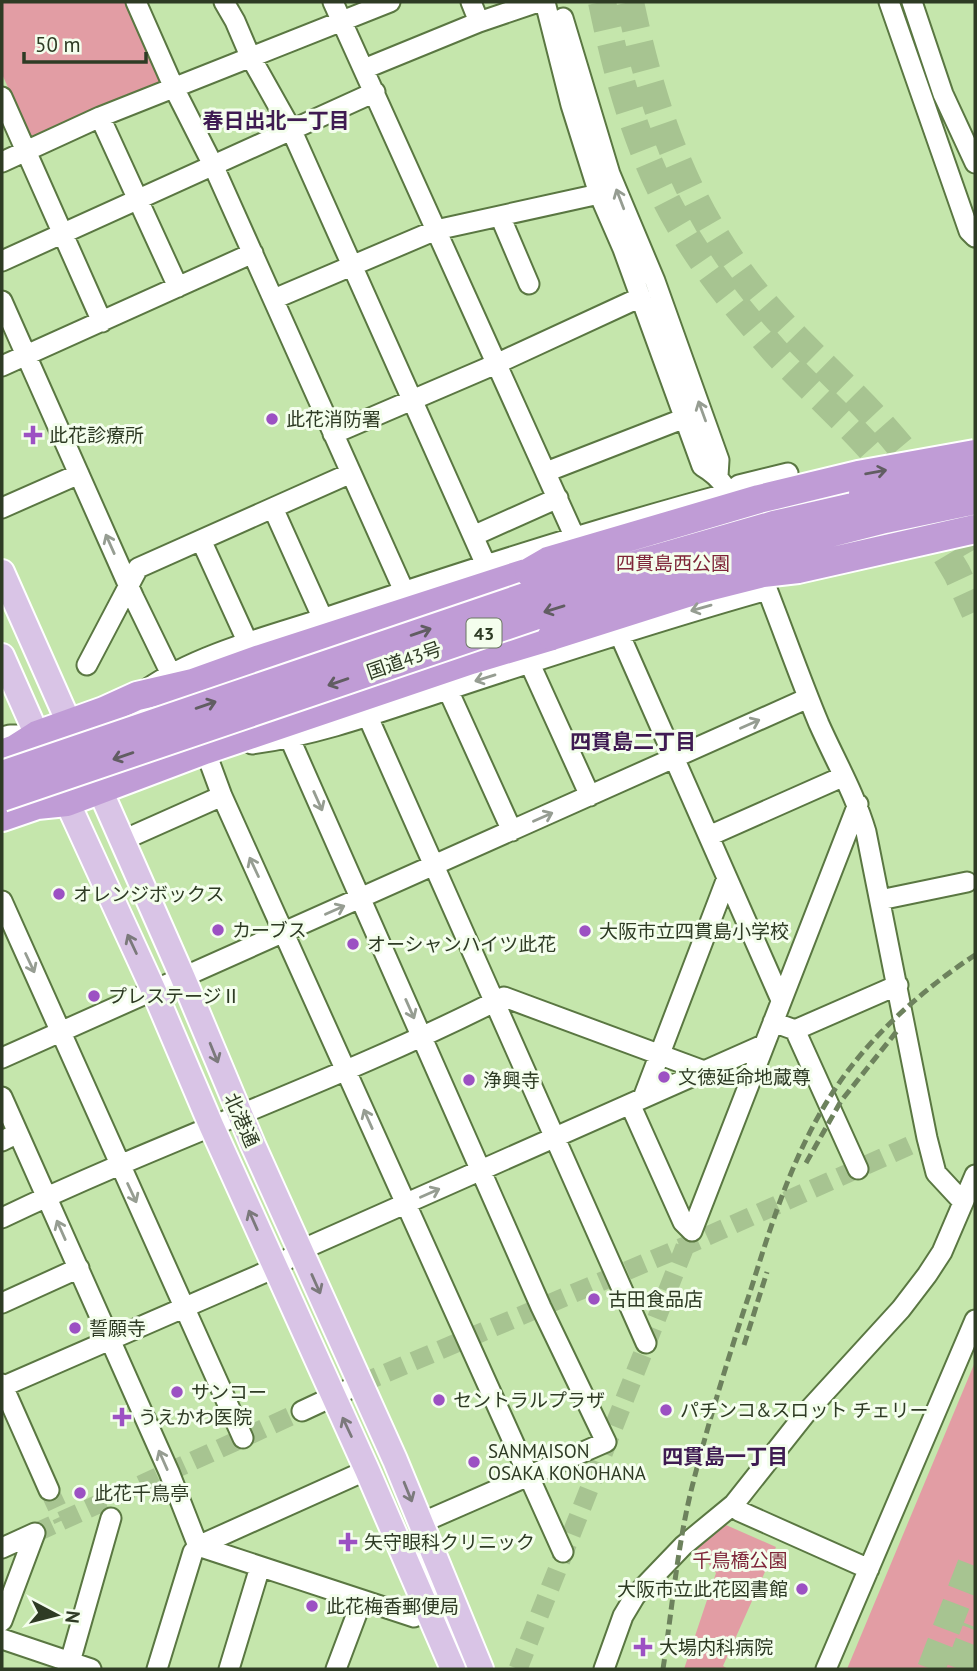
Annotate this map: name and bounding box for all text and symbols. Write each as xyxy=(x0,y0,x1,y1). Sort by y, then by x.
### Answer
scale bar xyxy=(24,21,147,65)
text: 50 m xyxy=(35,31,81,58)
district label: 春日出北一丁目 xyxy=(203,107,350,134)
one-way arrow xyxy=(613,188,626,210)
one-way arrow xyxy=(695,400,707,422)
place label: 此花消防署 xyxy=(286,407,381,431)
marker: 此花消防署 xyxy=(264,411,280,427)
place label: 此花診療所 xyxy=(49,423,144,447)
marker: 此花診療所 xyxy=(23,425,43,445)
one-way arrow xyxy=(864,465,887,478)
one-way arrow xyxy=(103,534,116,555)
park label: 四貫島西公園 xyxy=(616,551,730,575)
one-way arrow xyxy=(691,603,713,616)
one-way arrow xyxy=(543,604,565,617)
road number: 43 xyxy=(466,618,502,648)
one-way arrow xyxy=(410,625,432,638)
street label: 国道43号 xyxy=(363,636,445,684)
one-way arrow xyxy=(474,672,496,685)
one-way arrow xyxy=(328,677,350,689)
one-way arrow xyxy=(194,698,216,711)
one-way arrow xyxy=(739,717,760,730)
district label: 四貫島二丁目 xyxy=(570,728,696,755)
one-way arrow xyxy=(112,751,134,763)
one-way arrow xyxy=(312,790,325,811)
one-way arrow xyxy=(532,810,553,823)
one-way arrow xyxy=(247,857,260,878)
place label: オレンジボックス xyxy=(73,882,224,906)
marker: オレンジボックス xyxy=(51,886,67,902)
one-way arrow xyxy=(324,903,345,916)
place label: カーブス xyxy=(232,918,307,942)
place label: 大阪市立四貫島小学校 xyxy=(599,919,789,943)
marker: カーブス xyxy=(210,922,226,938)
marker: 大阪市立四貫島小学校 xyxy=(577,923,593,939)
place label: オーシャンハイツ此花 xyxy=(367,932,556,956)
one-way arrow xyxy=(125,934,138,955)
marker: オーシャンハイツ此花 xyxy=(345,936,361,952)
one-way arrow xyxy=(24,952,37,973)
place label: プレステージⅡ xyxy=(108,984,241,1008)
marker: プレステージⅡ xyxy=(86,988,102,1004)
one-way arrow xyxy=(404,998,417,1019)
one-way arrow xyxy=(208,1042,221,1064)
place label: 文徳延命地蔵尊 xyxy=(678,1065,811,1089)
place label: 浄興寺 xyxy=(483,1068,540,1092)
marker: 文徳延命地蔵尊 xyxy=(656,1069,672,1085)
marker: 浄興寺 xyxy=(461,1072,477,1088)
street label: 北港通 xyxy=(219,1089,265,1151)
one-way arrow xyxy=(361,1109,374,1130)
one-way arrow xyxy=(126,1182,139,1203)
one-way arrow xyxy=(419,1186,441,1199)
one-way arrow xyxy=(246,1210,259,1231)
one-way arrow xyxy=(54,1220,67,1241)
one-way arrow xyxy=(310,1272,323,1294)
place label: 古田食品店 xyxy=(608,1287,703,1311)
marker: 古田食品店 xyxy=(586,1291,602,1307)
place label: 誓願寺 xyxy=(89,1316,146,1340)
marker: 誓願寺 xyxy=(67,1320,83,1336)
place label: サンコー xyxy=(191,1380,267,1404)
marker: サンコー xyxy=(169,1384,185,1400)
place label: セントラルプラザ xyxy=(453,1388,605,1412)
marker: セントラルプラザ xyxy=(431,1392,447,1408)
place label: パチンコ&スロット チェリー xyxy=(680,1398,929,1422)
marker: パチンコ&スロット チェリー xyxy=(658,1402,674,1418)
place label: うえかわ医院 xyxy=(138,1405,252,1429)
marker: うえかわ医院 xyxy=(112,1407,132,1427)
one-way arrow xyxy=(340,1417,353,1438)
place label: SANMAISON OSAKA KONOHANA xyxy=(488,1439,646,1485)
district label: 四貫島一丁目 xyxy=(662,1443,788,1470)
one-way arrow xyxy=(156,1450,169,1471)
marker: SANMAISON OSAKA KONOHANA xyxy=(466,1454,482,1470)
one-way arrow xyxy=(402,1480,415,1502)
place label: 此花千鳥亭 xyxy=(94,1481,189,1505)
marker: 此花千鳥亭 xyxy=(72,1485,88,1501)
place label: 矢守眼科クリニック xyxy=(364,1530,535,1554)
marker: 矢守眼科クリニック xyxy=(338,1532,358,1552)
park label: 千鳥橋公園 xyxy=(692,1548,788,1572)
place label: 大阪市立此花図書館 xyxy=(617,1577,788,1601)
north arrow xyxy=(21,1580,91,1650)
marker: 大阪市立此花図書館 xyxy=(794,1581,810,1597)
place label: 此花梅香郵便局 xyxy=(326,1594,459,1618)
marker: 此花梅香郵便局 xyxy=(304,1598,320,1614)
text: N xyxy=(60,1609,86,1625)
place label: 大場内科病院 xyxy=(659,1635,773,1659)
marker: 大場内科病院 xyxy=(633,1637,653,1657)

